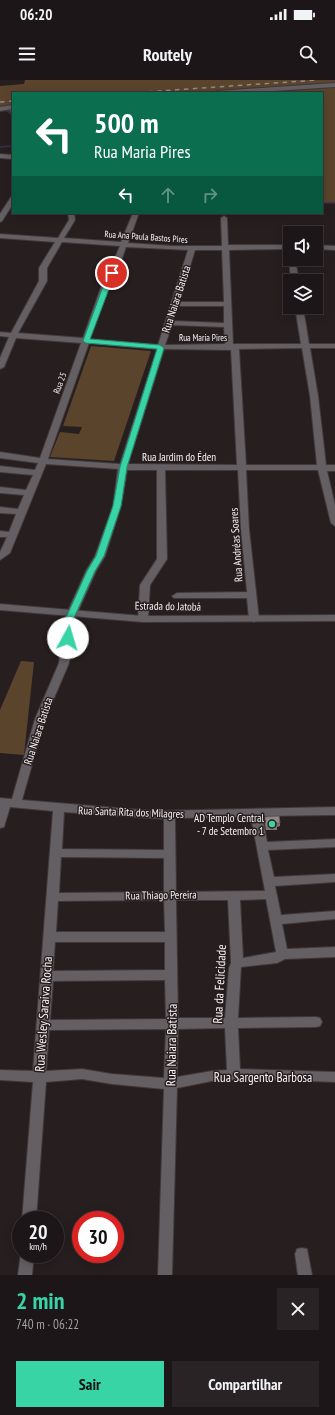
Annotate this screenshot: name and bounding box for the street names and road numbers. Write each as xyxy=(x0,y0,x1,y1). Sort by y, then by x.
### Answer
street label: Rua Ana Paula Bastos Pires xyxy=(104,228,188,245)
street label: Rua Naiara Batista xyxy=(159,264,193,334)
street label: Rua Maria Pires xyxy=(179,332,227,343)
street label: Rua 25 xyxy=(51,371,68,395)
street label: Rua Jardim do Éden xyxy=(142,450,216,464)
street label: Rua Andréas Soares xyxy=(226,507,246,583)
street label: Estrada do Jatobá xyxy=(135,598,201,614)
street label: Rua Naiara Batista xyxy=(21,696,55,766)
street label: Rua Santa Rita dos Milagres xyxy=(78,803,184,821)
street label: Rua Thiago Pereira xyxy=(125,887,197,903)
street label: Rua da Felicidade xyxy=(209,944,230,1024)
street label: Rua Wesley Saraiva Rocha xyxy=(31,956,56,1072)
street label: Rua Naiara Batista xyxy=(162,1004,181,1086)
street label: Rua Sargento Barbosa xyxy=(214,1069,312,1086)

